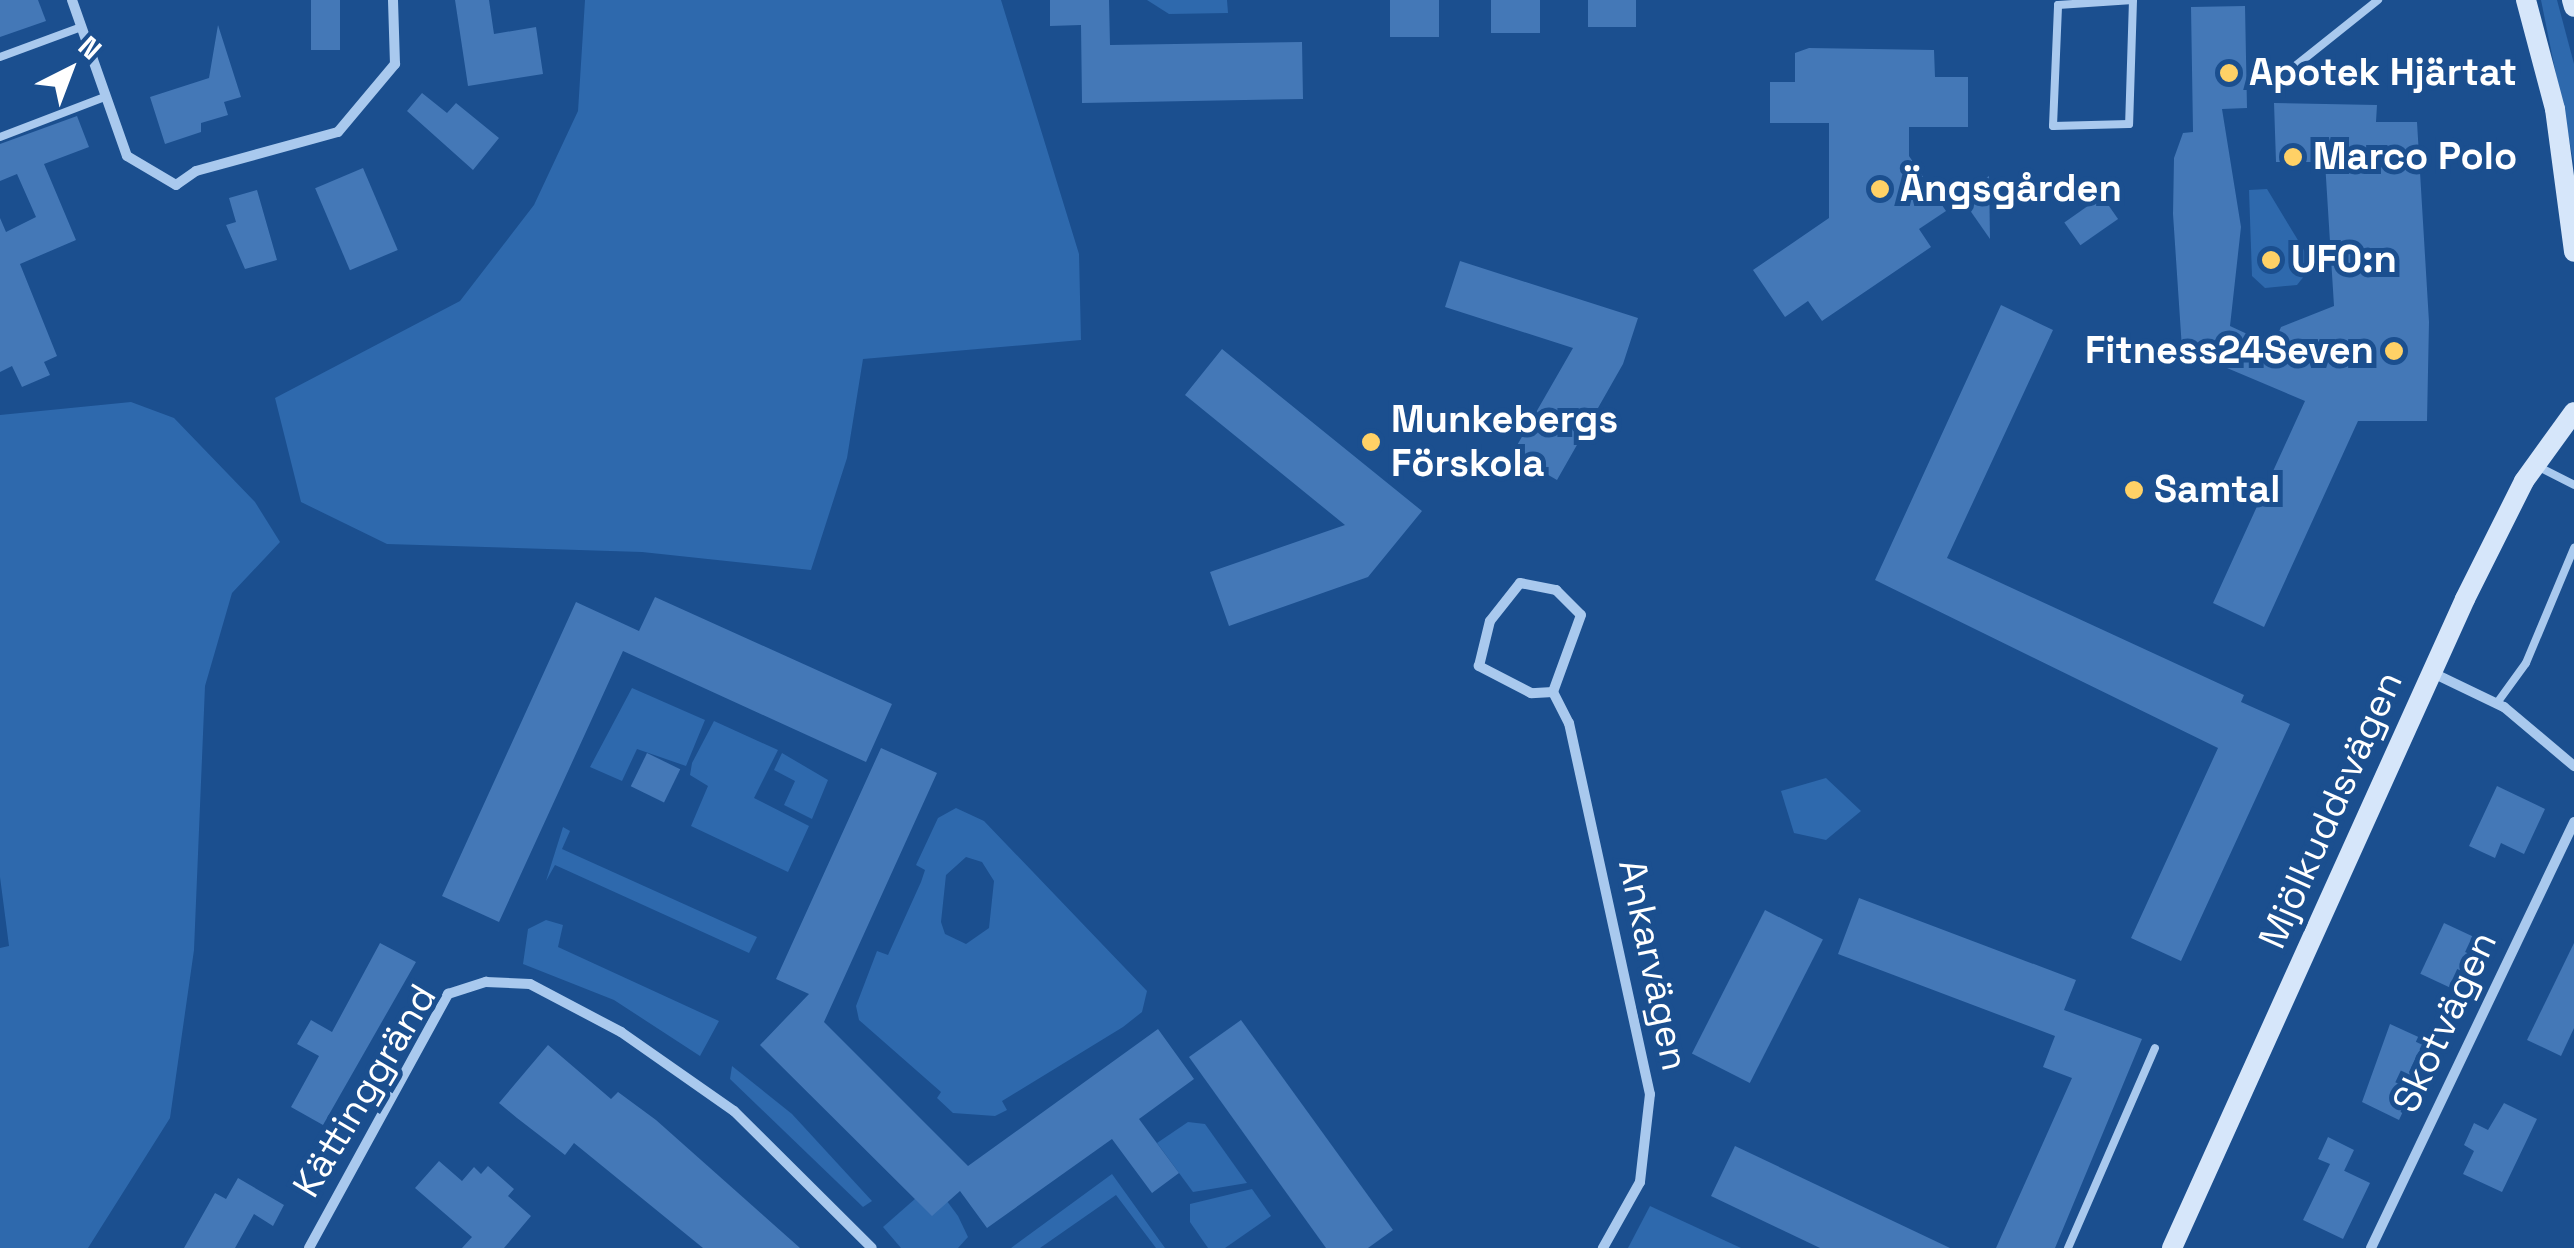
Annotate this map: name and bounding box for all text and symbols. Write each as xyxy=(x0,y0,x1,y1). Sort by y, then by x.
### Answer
north arrow xyxy=(20,20,120,120)
text: N xyxy=(71,28,109,67)
place label: Apotek Hjärtat xyxy=(2249,50,2517,96)
marker: Apotek Hjärtat xyxy=(2218,62,2240,84)
place label: Marco Polo xyxy=(2313,134,2517,180)
marker: Marco Polo xyxy=(2282,146,2304,168)
place label: Ängsgården xyxy=(1900,166,2122,212)
marker: Ängsgården xyxy=(1869,178,1891,200)
place label: UFO:n xyxy=(2291,237,2397,283)
marker: UFO:n xyxy=(2260,249,2282,271)
place label: Fitness24Seven xyxy=(2085,328,2374,374)
marker: Fitness24Seven xyxy=(2383,340,2405,362)
place label: Munkebergs Förskola xyxy=(1391,397,1618,486)
marker: Munkebergs Förskola xyxy=(1360,431,1382,453)
place label: Samtal xyxy=(2154,467,2280,513)
marker: Samtal xyxy=(2123,479,2145,501)
street label: Mjölkuddsvägen xyxy=(2249,664,2413,956)
street label: Ankarvägen xyxy=(1608,855,1698,1075)
street label: Skotvägen xyxy=(2383,924,2507,1120)
street label: Kättinggränd xyxy=(284,977,446,1205)

